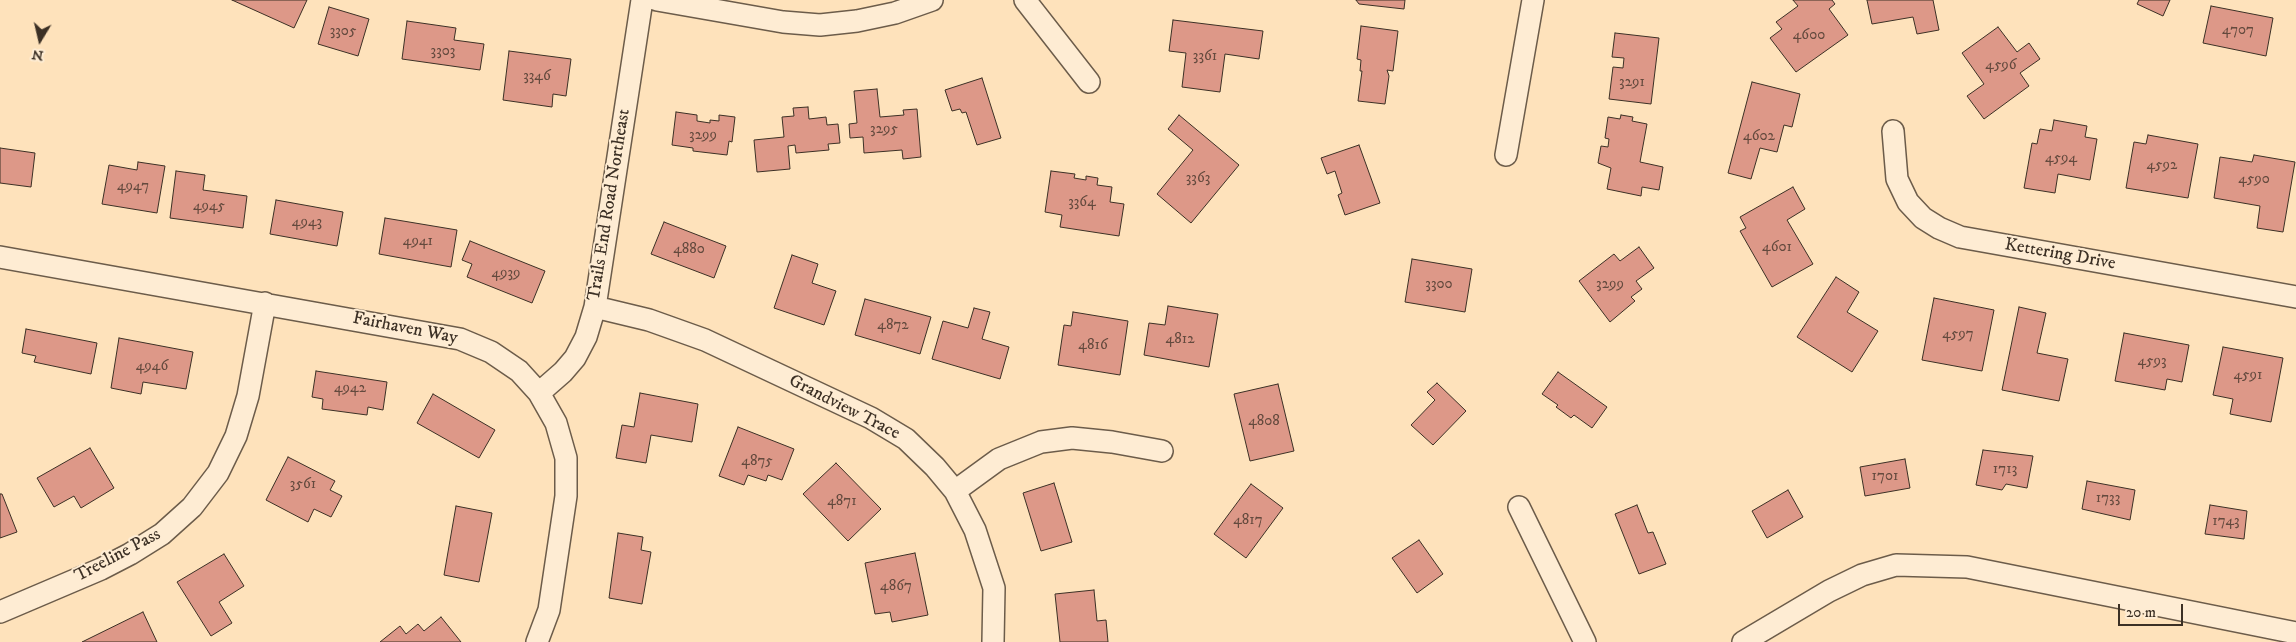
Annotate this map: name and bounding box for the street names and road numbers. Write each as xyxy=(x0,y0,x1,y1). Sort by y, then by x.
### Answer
street label: Trails End Road Northeast xyxy=(584,108,636,302)
street label: Kettering Drive xyxy=(2003,235,2117,275)
street label: Fairhaven Way xyxy=(351,308,459,350)
street label: Grandview Trace xyxy=(785,371,903,445)
street label: Treeline Pass xyxy=(71,524,165,588)

